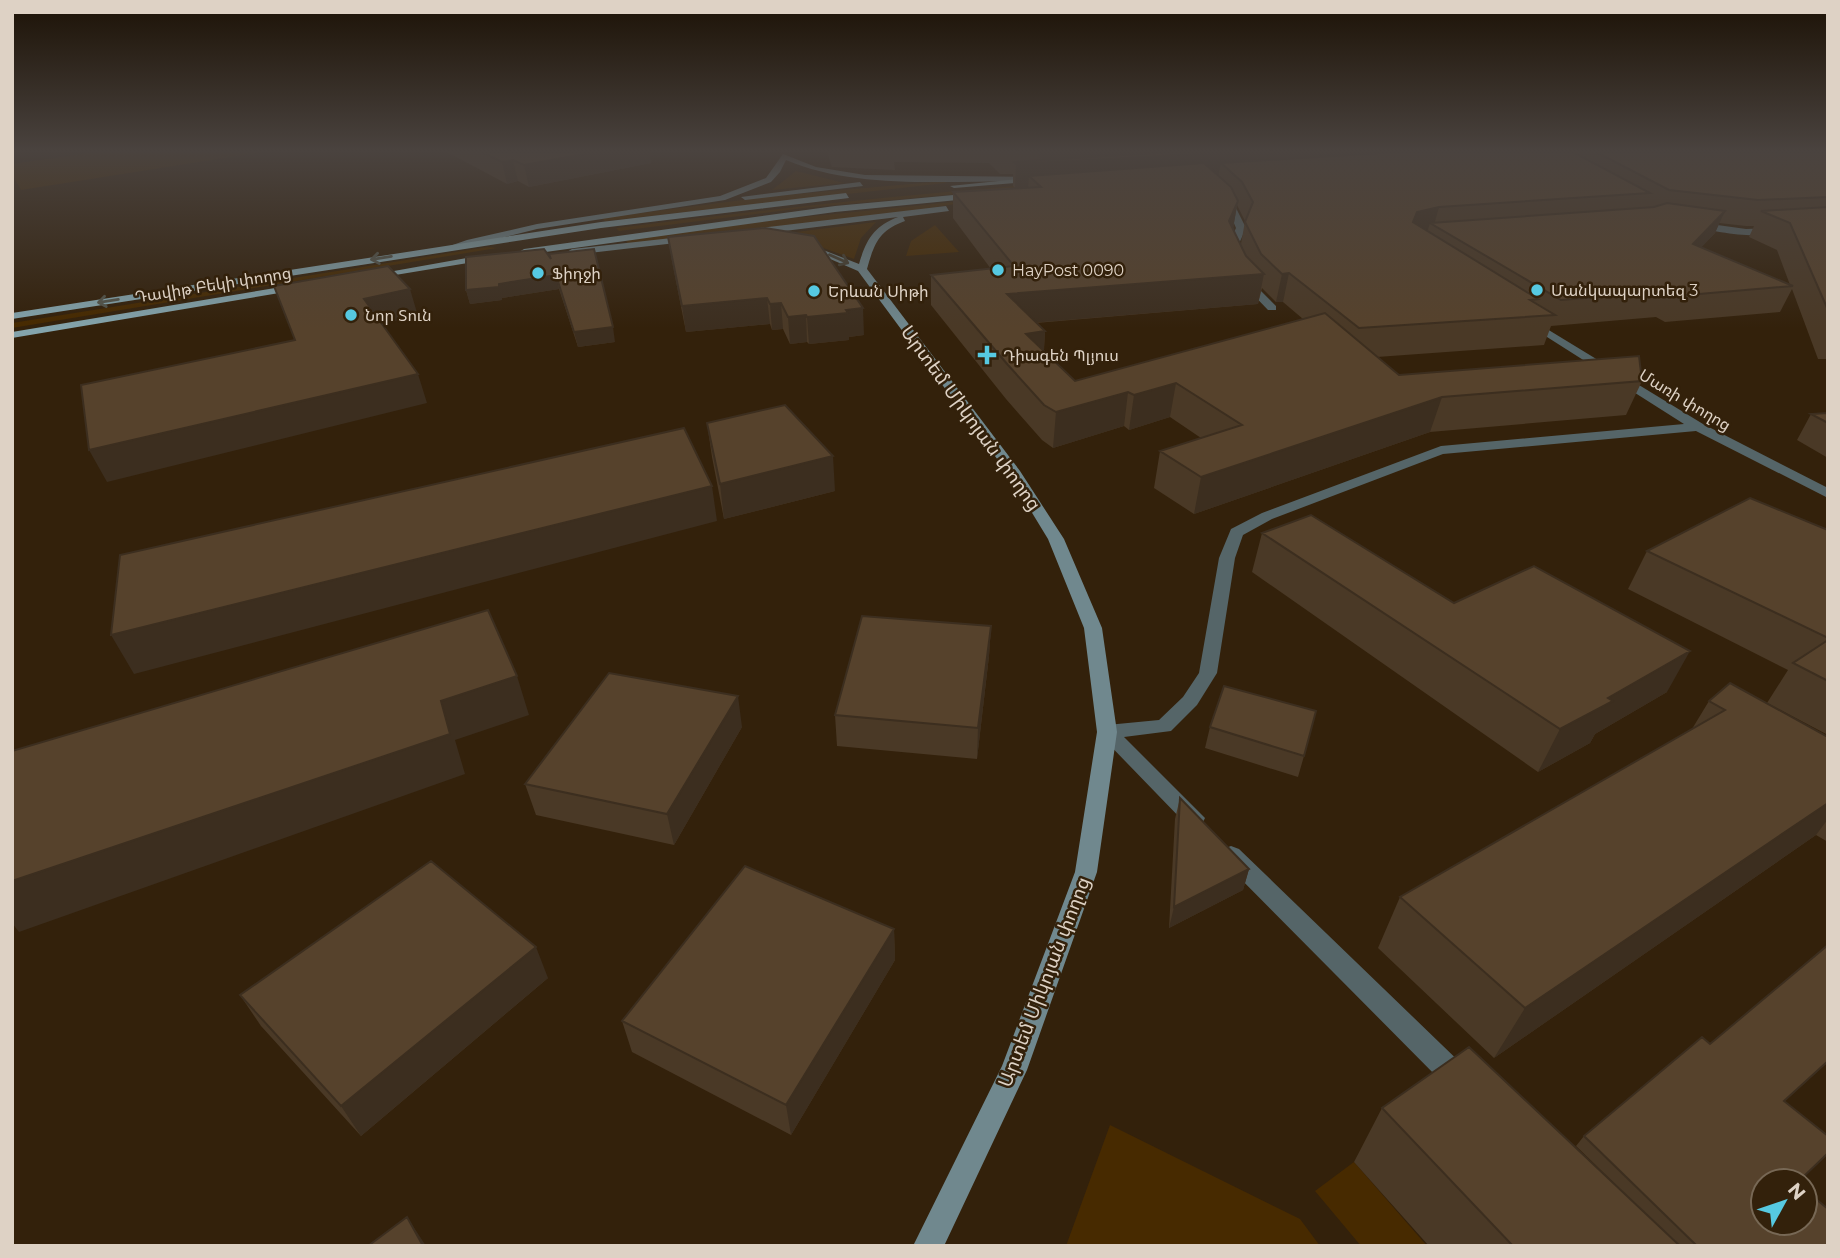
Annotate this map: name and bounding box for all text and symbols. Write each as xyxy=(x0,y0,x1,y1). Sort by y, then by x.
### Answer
one-way arrow xyxy=(370,252,393,265)
one-way arrow xyxy=(828,253,849,266)
place label: HayPost 0090 xyxy=(1012,261,1124,280)
marker: HayPost 0090 xyxy=(990,262,1006,278)
street label: Դավիթ Բեկի փողոց xyxy=(133,263,293,307)
place label: Ֆիդջի xyxy=(552,264,601,283)
marker: Ֆիդջի xyxy=(530,265,546,281)
place label: Մանկապարտեզ 3 xyxy=(1551,281,1698,300)
place label: Երևան Սիթի xyxy=(828,282,929,301)
marker: Մանկապարտեզ 3 xyxy=(1529,282,1545,298)
marker: Երևան Սիթի xyxy=(806,283,822,299)
one-way arrow xyxy=(97,295,120,308)
place label: Նոր Տուն xyxy=(365,306,432,325)
marker: Նոր Տուն xyxy=(343,307,359,323)
street label: Արտեմ Միկոյան փողոց xyxy=(896,321,1046,515)
marker: Դիագեն Պլյուս xyxy=(977,345,997,365)
place label: Դիագեն Պլյուս xyxy=(1003,346,1119,365)
street label: Մառի փողոց xyxy=(1636,365,1734,435)
street label: Արտեմ Միկոյան փողոց xyxy=(993,874,1095,1090)
north arrow xyxy=(1749,1167,1819,1237)
text: N xyxy=(1783,1178,1810,1205)

